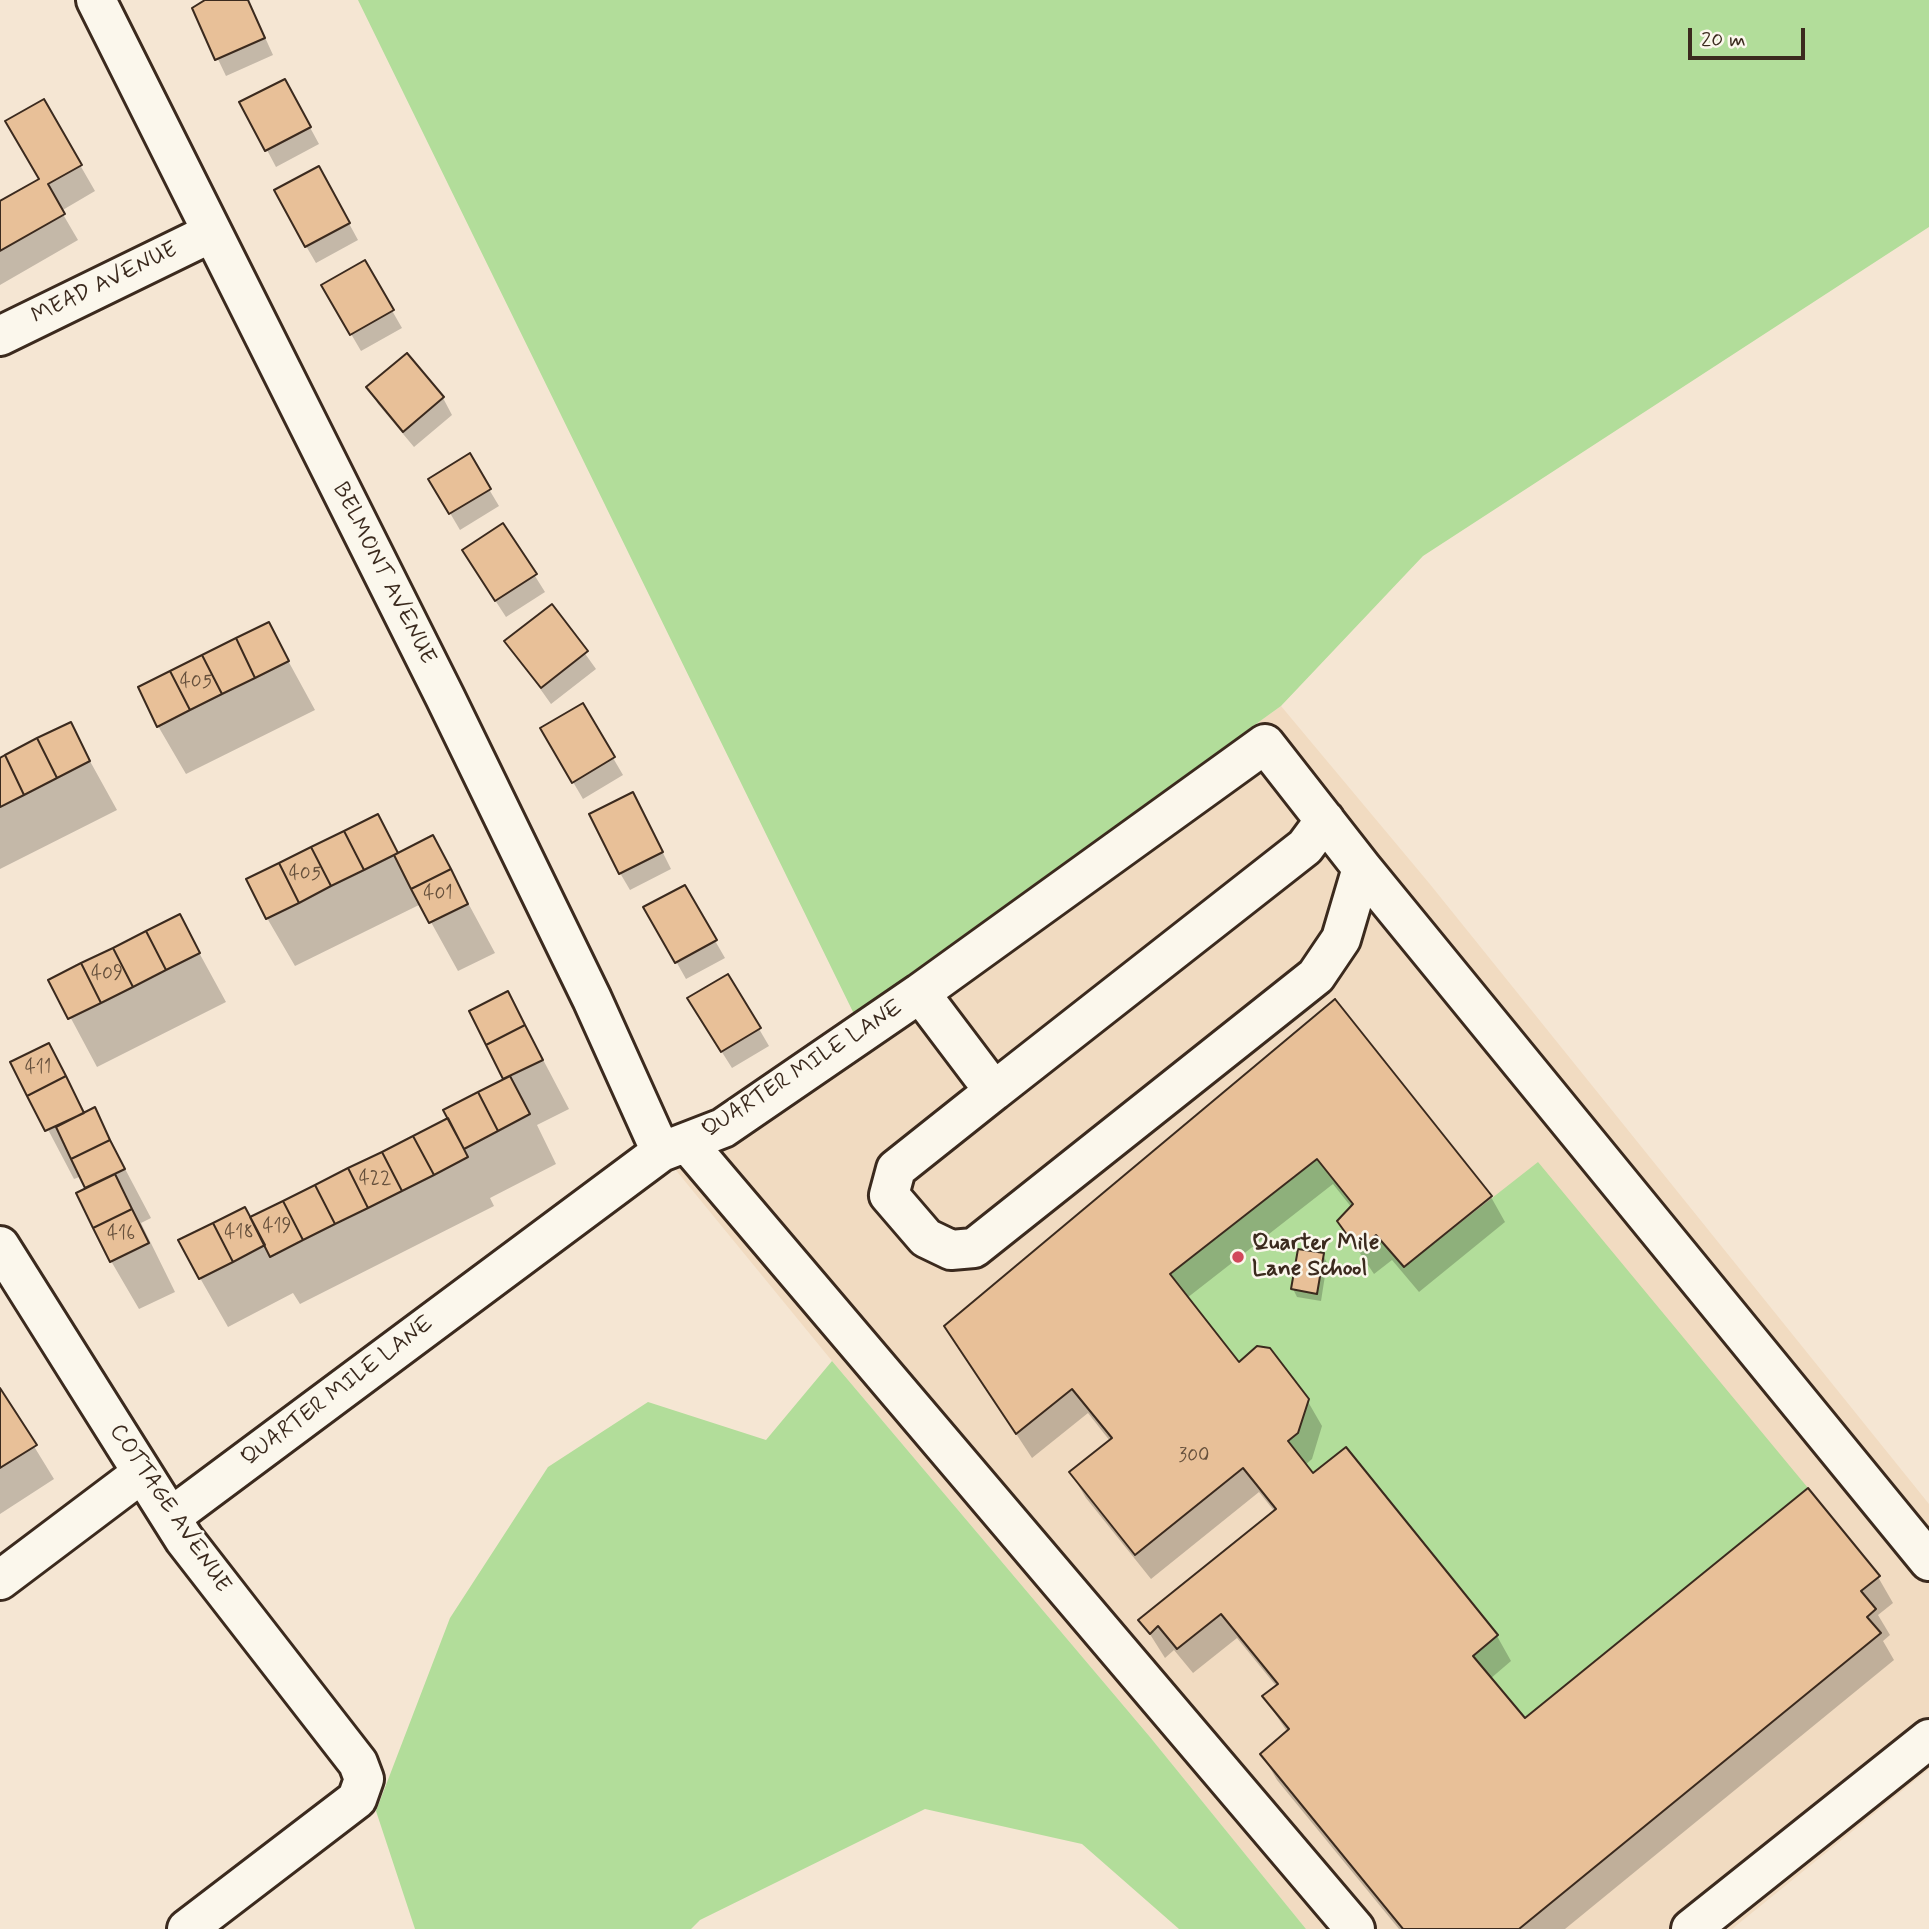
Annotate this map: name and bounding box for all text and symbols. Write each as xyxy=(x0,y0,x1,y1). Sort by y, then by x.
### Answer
scale bar xyxy=(1691,14,1808,58)
text: 20 m xyxy=(1701,26,1746,54)
street label: MEAD AVENUE xyxy=(28,237,182,331)
street label: BELMONT AVENUE xyxy=(325,478,441,670)
house number: 405 xyxy=(180,672,212,694)
house number: 405 xyxy=(289,864,321,886)
house number: 401 xyxy=(423,884,453,906)
house number: 409 xyxy=(91,964,123,986)
street label: QUARTER MILE LANE xyxy=(698,995,908,1145)
house number: 411 xyxy=(25,1058,51,1080)
house number: 422 xyxy=(359,1169,391,1191)
house number: 419 xyxy=(262,1217,292,1239)
house number: 418 xyxy=(224,1223,254,1245)
house number: 416 xyxy=(107,1224,135,1246)
place label: Quarter Mile Lane School xyxy=(1252,1230,1379,1284)
marker: Quarter Mile Lane School xyxy=(1230,1249,1246,1265)
street label: QUARTER MILE LANE xyxy=(237,1311,439,1473)
street label: COTTAGE AVENUE xyxy=(102,1419,236,1599)
house number: 300 xyxy=(1179,1446,1209,1468)

